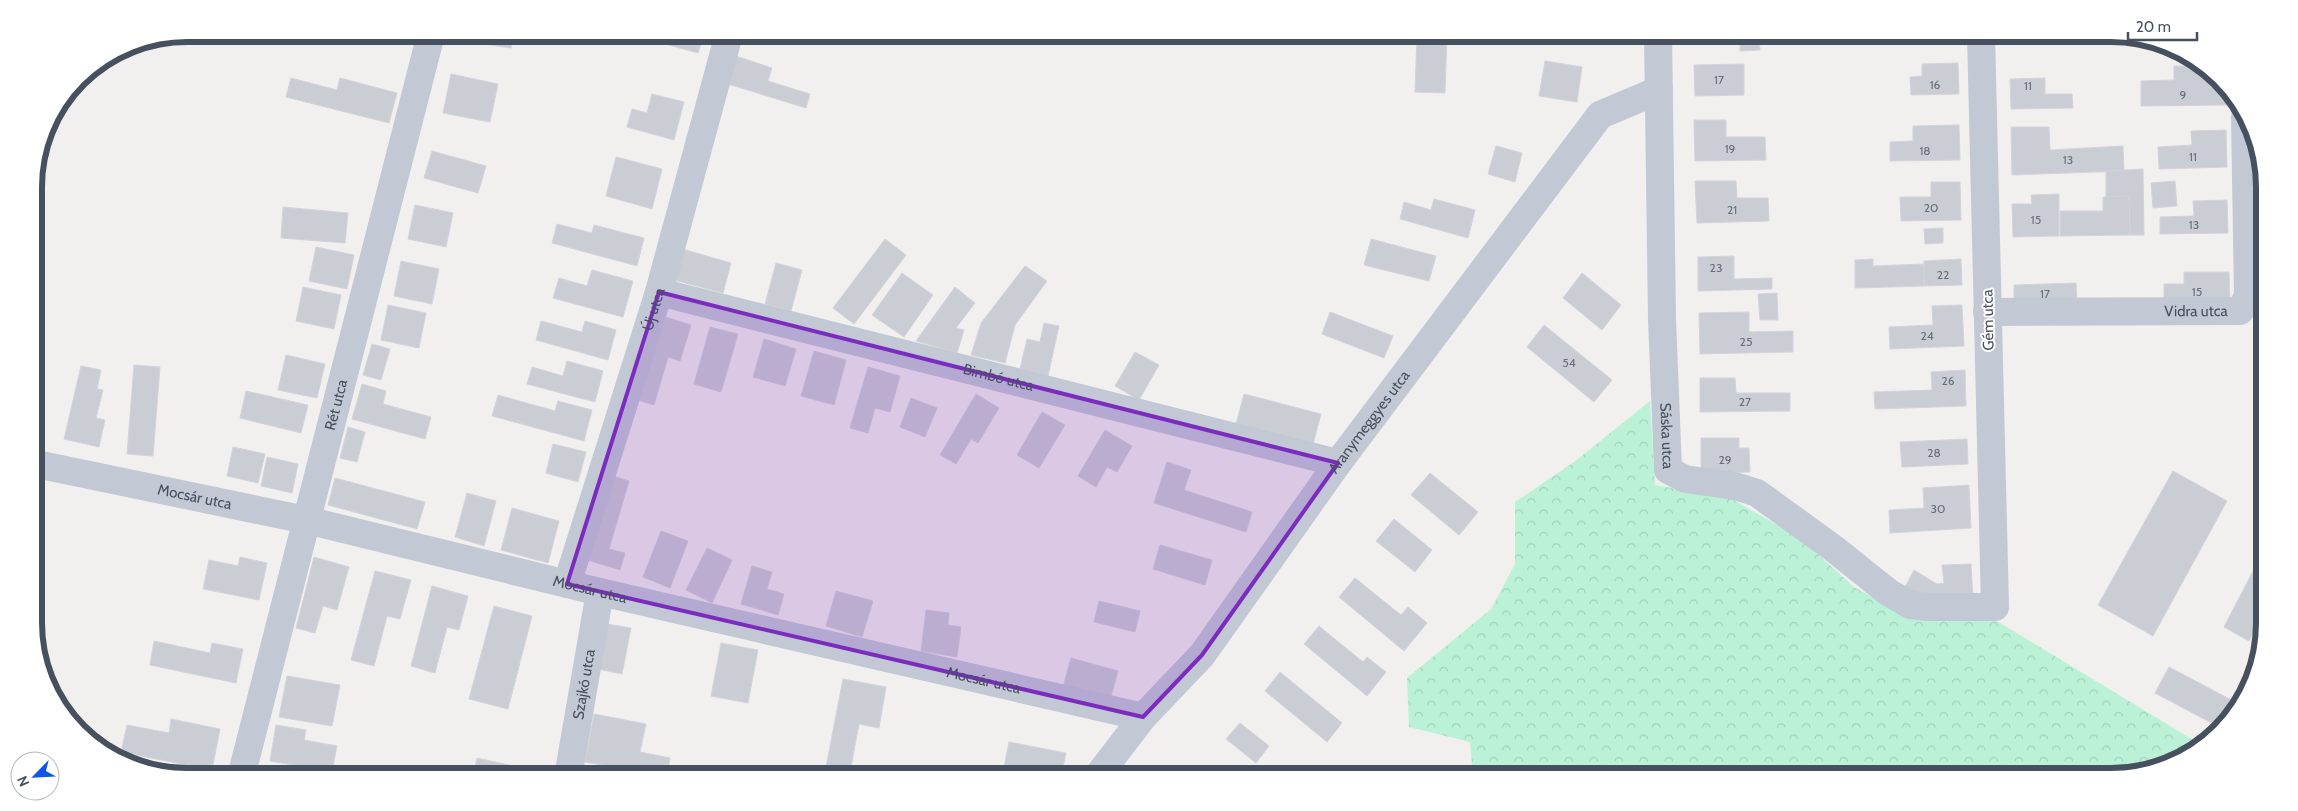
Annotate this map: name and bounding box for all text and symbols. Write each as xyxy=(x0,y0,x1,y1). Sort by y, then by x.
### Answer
scale bar xyxy=(2128,10,2197,42)
text: 20 m xyxy=(2136,18,2171,36)
house number: 17 xyxy=(1714,72,1724,87)
house number: 16 xyxy=(1930,77,1941,92)
house number: 11 xyxy=(2024,78,2032,93)
house number: 9 xyxy=(2180,87,2187,102)
house number: 19 xyxy=(1725,141,1736,156)
house number: 18 xyxy=(1919,143,1931,158)
house number: 11 xyxy=(2189,149,2197,164)
house number: 13 xyxy=(2063,152,2073,167)
house number: 20 xyxy=(1924,200,1938,215)
house number: 21 xyxy=(1727,202,1737,217)
house number: 15 xyxy=(2031,212,2041,227)
house number: 13 xyxy=(2189,217,2199,232)
house number: 23 xyxy=(1710,260,1722,275)
house number: 22 xyxy=(1937,267,1949,282)
house number: 15 xyxy=(2192,284,2202,299)
street label: Új utca xyxy=(637,285,669,333)
house number: 17 xyxy=(2040,286,2050,301)
street label: Gém utca xyxy=(1978,289,1998,351)
street label: Vidra utca xyxy=(2164,302,2229,320)
house number: 24 xyxy=(1920,328,1934,343)
house number: 25 xyxy=(1740,334,1752,349)
house number: 54 xyxy=(1562,355,1576,370)
street label: Bimbó utca xyxy=(961,360,1036,395)
street label: Aranymeggyes utca xyxy=(1325,366,1414,477)
house number: 26 xyxy=(1941,373,1955,388)
street label: Rét utca xyxy=(321,377,351,432)
house number: 27 xyxy=(1739,394,1751,409)
street label: Sáska utca xyxy=(1656,402,1677,470)
house number: 28 xyxy=(1927,445,1941,460)
house number: 29 xyxy=(1718,452,1732,467)
street label: Mocsár utca xyxy=(156,480,234,514)
house number: 30 xyxy=(1931,501,1945,516)
street label: Mocsár utca xyxy=(551,572,629,607)
street label: Szajkó utca xyxy=(569,647,599,721)
street label: Mocsár utca xyxy=(945,663,1023,698)
north arrow xyxy=(10,751,60,801)
text: N xyxy=(13,773,33,789)

